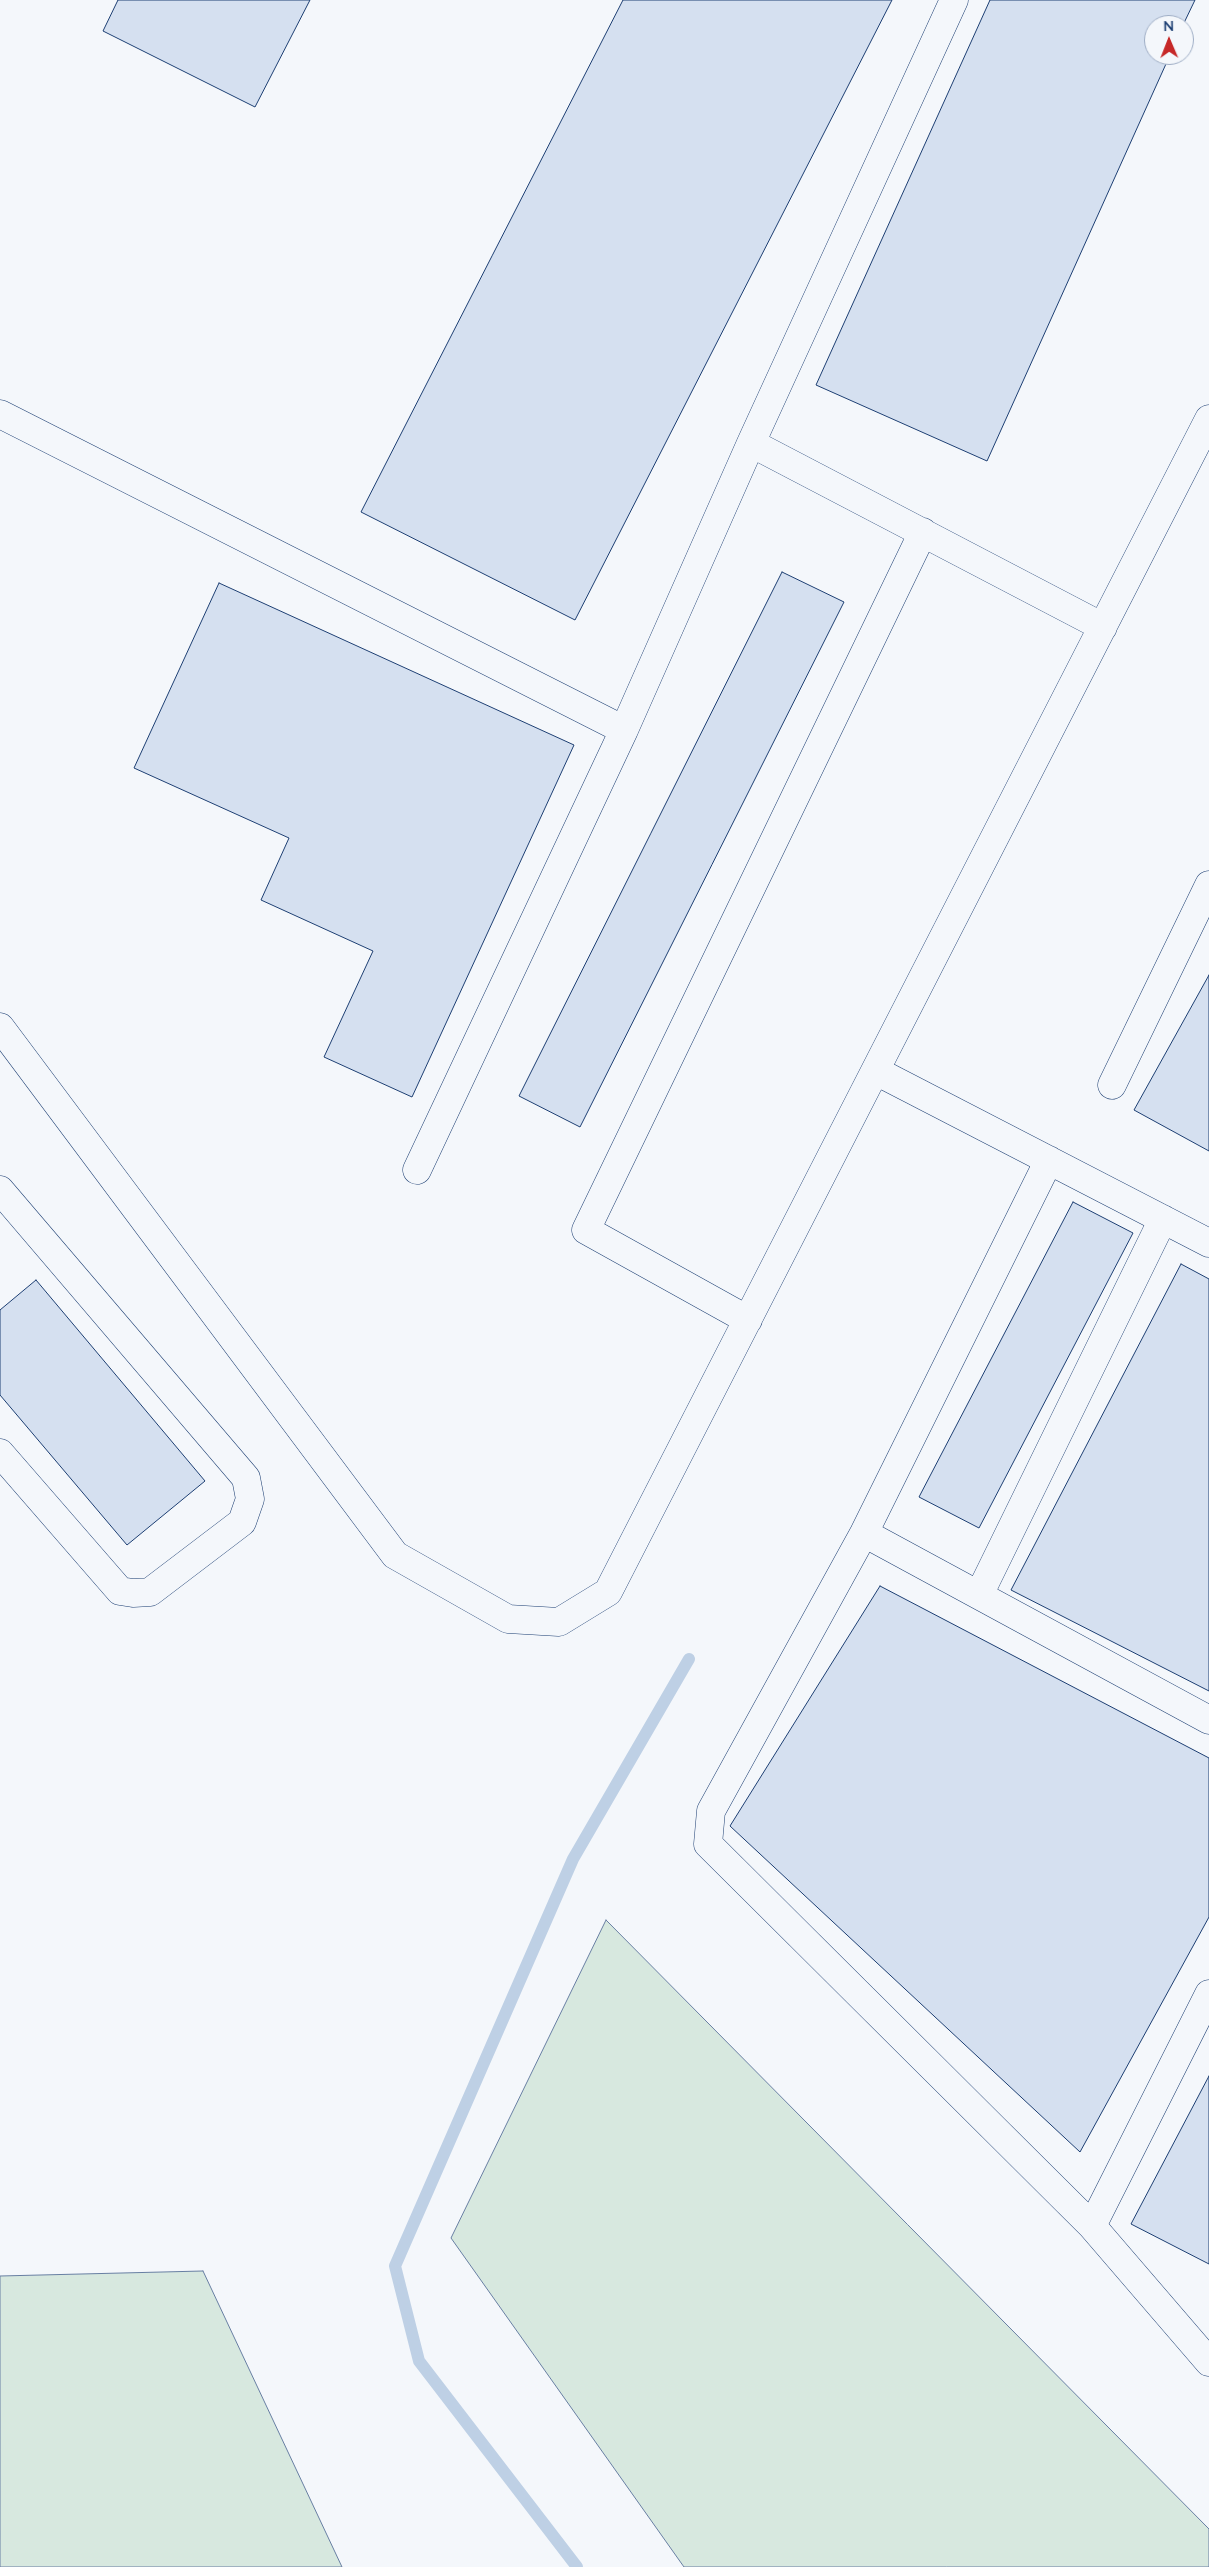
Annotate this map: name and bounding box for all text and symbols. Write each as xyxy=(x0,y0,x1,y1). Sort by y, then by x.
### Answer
north arrow xyxy=(1144,15,1194,65)
text: N xyxy=(1163,17,1174,34)

